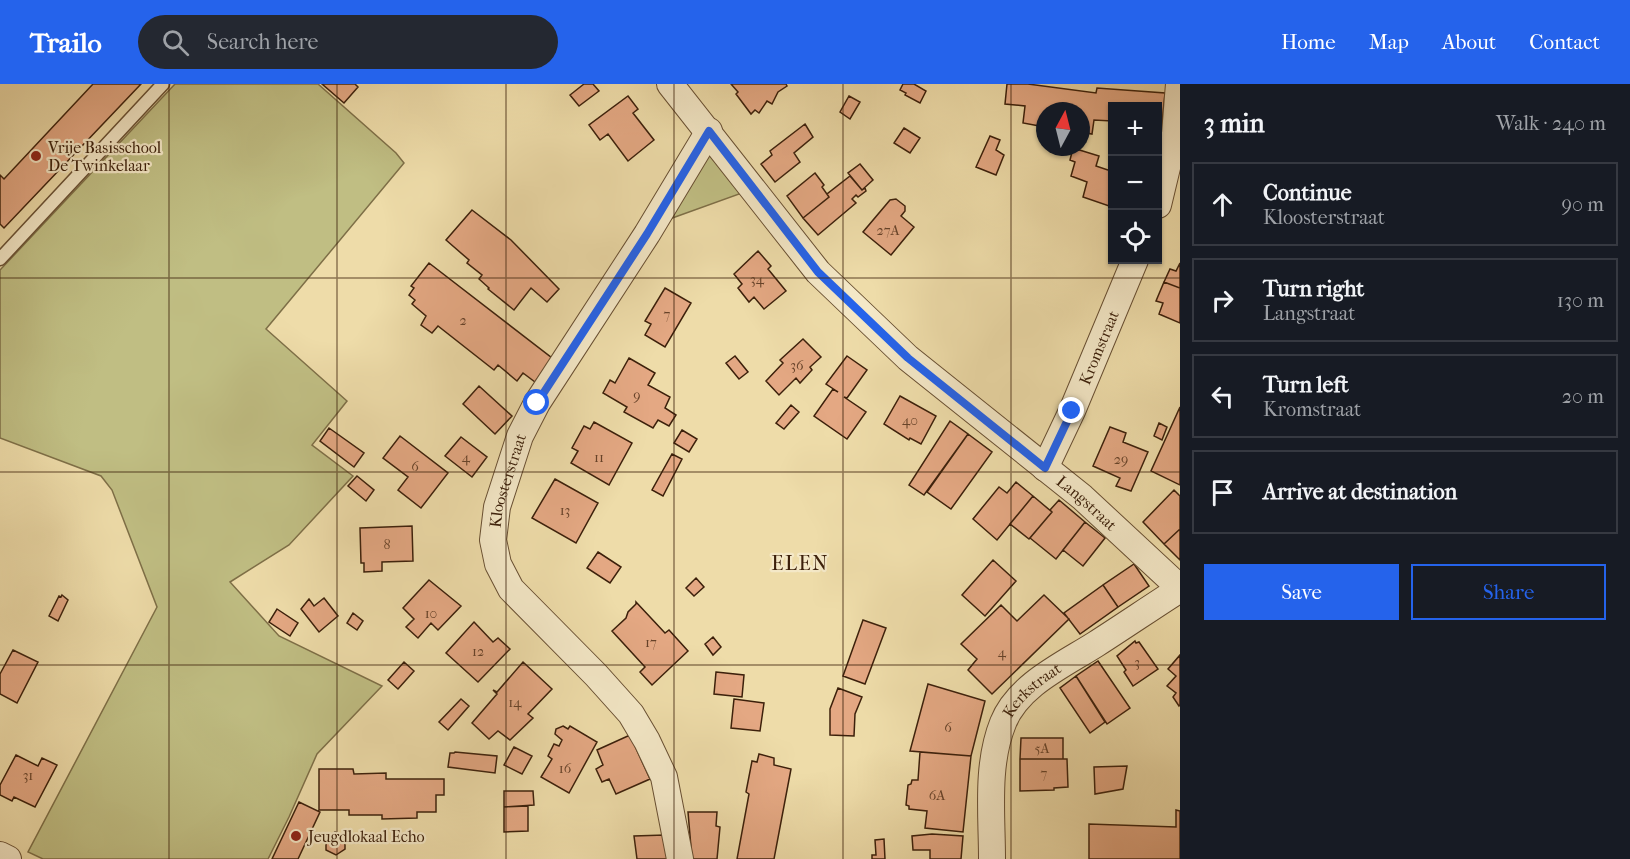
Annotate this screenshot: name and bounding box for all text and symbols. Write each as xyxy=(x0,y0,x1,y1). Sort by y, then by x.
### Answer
search box xyxy=(138,15,558,69)
text: Trailo xyxy=(30,26,102,59)
icon: search xyxy=(159,26,192,59)
text: Search here xyxy=(207,29,318,55)
text: Home xyxy=(1281,30,1336,54)
text: Map xyxy=(1369,30,1409,54)
text: About xyxy=(1442,30,1496,54)
text: Contact xyxy=(1529,30,1600,54)
north arrow xyxy=(1036,102,1090,156)
map controls xyxy=(1108,102,1162,264)
button: + xyxy=(1108,102,1162,156)
text: 3 min xyxy=(1204,108,1265,139)
text: Walk · 240 m xyxy=(1496,112,1606,135)
place label: Vrije Basisschool De Twinkelaar xyxy=(47,138,162,175)
marker: Vrije Basisschool De Twinkelaar xyxy=(29,149,43,163)
button: − xyxy=(1108,156,1162,210)
text: Continue xyxy=(1263,180,1352,206)
icon: ahead xyxy=(1206,188,1239,221)
text: 90 m xyxy=(1562,193,1604,216)
text: Kloosterstraat xyxy=(1263,206,1385,229)
button: locate xyxy=(1108,210,1162,264)
house number: 27A xyxy=(876,222,900,239)
house number: 34 xyxy=(750,271,765,288)
text: Turn right xyxy=(1263,276,1364,302)
icon: right xyxy=(1206,284,1239,317)
text: 130 m xyxy=(1557,289,1604,312)
text: Langstraat xyxy=(1263,302,1355,325)
house number: 7 xyxy=(664,306,671,323)
street label: Kromstraat xyxy=(1075,307,1123,388)
house number: 2 xyxy=(459,312,467,329)
house number: 36 xyxy=(790,357,804,374)
text: Turn left xyxy=(1263,372,1349,398)
icon: left xyxy=(1206,380,1239,413)
text: 20 m xyxy=(1562,385,1604,408)
house number: 9 xyxy=(633,387,641,404)
route start xyxy=(523,389,549,415)
route end xyxy=(1058,397,1084,423)
text: Kromstraat xyxy=(1263,398,1361,421)
house number: 40 xyxy=(902,412,918,429)
street label: Kloosterstraat xyxy=(486,431,530,529)
house number: 4 xyxy=(462,449,471,466)
house number: 11 xyxy=(594,449,604,466)
house number: 29 xyxy=(1114,451,1128,468)
house number: 6 xyxy=(411,458,419,475)
street label: Langstraat xyxy=(1053,472,1121,535)
icon: arrive xyxy=(1206,476,1239,509)
text: Arrive at destination xyxy=(1263,479,1457,505)
house number: 13 xyxy=(560,502,570,519)
house number: 8 xyxy=(383,536,391,553)
district label: ELEN xyxy=(771,552,829,575)
button: Save xyxy=(1204,564,1399,620)
button: Share xyxy=(1411,564,1606,620)
house number: 10 xyxy=(425,605,437,622)
house number: 17 xyxy=(645,634,657,651)
house number: 12 xyxy=(472,643,484,660)
house number: 4 xyxy=(998,644,1007,661)
house number: 3 xyxy=(1134,654,1140,671)
street label: Kerkstraat xyxy=(999,658,1065,721)
house number: 14 xyxy=(508,694,522,711)
house number: 6 xyxy=(944,719,952,736)
house number: 5A xyxy=(1034,740,1050,757)
house number: 16 xyxy=(559,760,572,777)
house number: 7 xyxy=(1041,765,1048,782)
house number: 31 xyxy=(23,767,33,784)
house number: 6A xyxy=(929,787,946,804)
place label: Jeugdlokaal Echo xyxy=(306,827,425,846)
marker: Jeugdlokaal Echo xyxy=(289,829,303,843)

